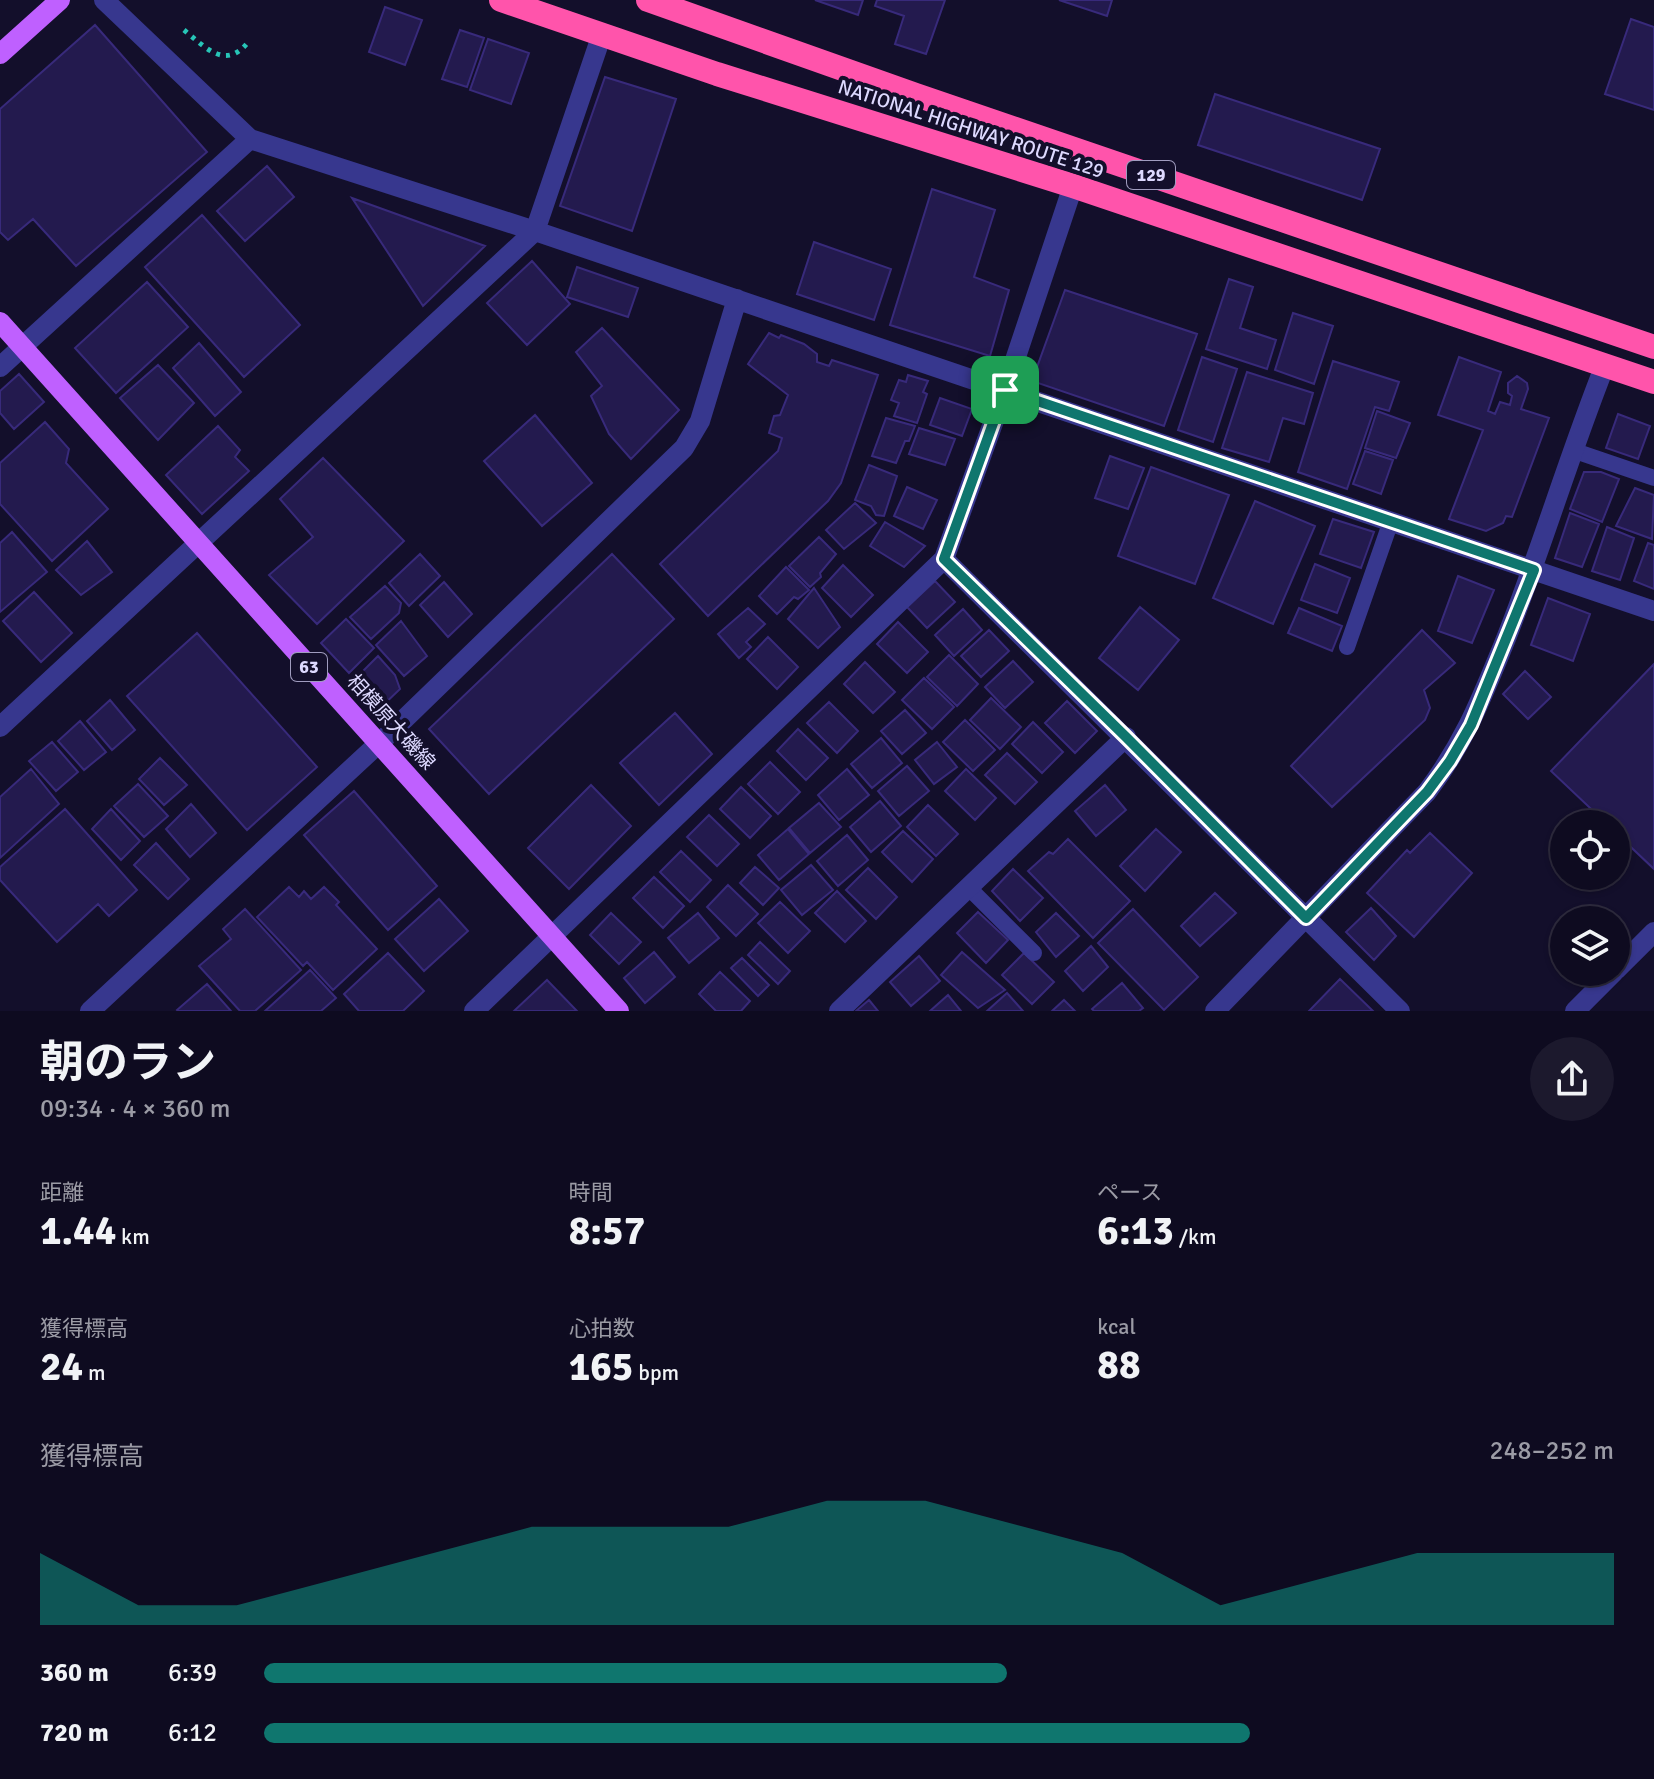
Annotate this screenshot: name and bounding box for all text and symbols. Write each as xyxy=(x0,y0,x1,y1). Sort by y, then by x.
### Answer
street label: NATIONAL HIGHWAY ROUTE 129 xyxy=(835,74,1107,184)
road number: 129 xyxy=(1127,161,1175,189)
pin xyxy=(971,356,1039,424)
icon: arrive xyxy=(983,368,1027,412)
road number: 63 xyxy=(291,653,327,681)
street label: 相模原大磯線 xyxy=(342,669,440,775)
map controls xyxy=(1550,810,1630,986)
button: locate xyxy=(1550,810,1630,890)
button: layers xyxy=(1550,906,1630,986)
text: 朝のラン xyxy=(40,1036,216,1090)
button: share xyxy=(1530,1037,1614,1121)
text: 09:34 · 4 × 360 m xyxy=(40,1093,231,1125)
text: 距離 xyxy=(40,1179,84,1206)
text: 時間 xyxy=(569,1179,613,1206)
text: ペース xyxy=(1097,1179,1162,1206)
text: 1.44 xyxy=(40,1206,116,1256)
text: 8:57 xyxy=(569,1206,645,1256)
text: 6:13 xyxy=(1097,1206,1174,1256)
text: km xyxy=(116,1223,150,1250)
text: /km xyxy=(1174,1223,1217,1250)
text: kcal xyxy=(1097,1313,1136,1340)
text: 獲得標高 xyxy=(40,1315,128,1342)
text: 心拍数 xyxy=(569,1315,635,1342)
text: 88 xyxy=(1097,1340,1141,1390)
text: 24 xyxy=(40,1342,83,1392)
text: 165 xyxy=(569,1342,633,1392)
text: m xyxy=(83,1359,106,1386)
text: bpm xyxy=(633,1359,679,1386)
text: 248–252 m xyxy=(1490,1435,1614,1467)
text: 獲得標高 xyxy=(40,1441,144,1473)
text: 360 m xyxy=(40,1657,109,1689)
text: 6:39 xyxy=(168,1657,217,1689)
text: 720 m xyxy=(40,1717,109,1749)
text: 6:12 xyxy=(168,1717,217,1749)

